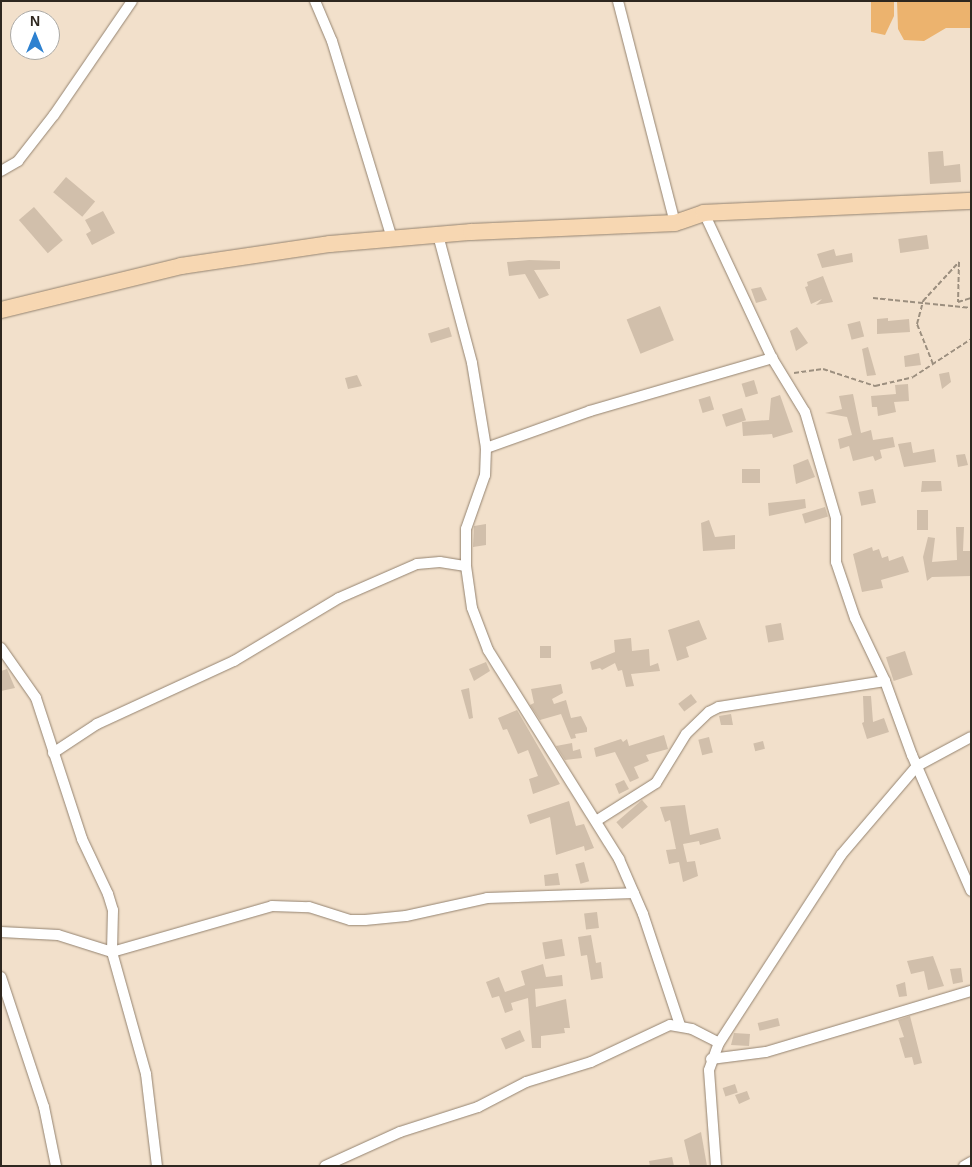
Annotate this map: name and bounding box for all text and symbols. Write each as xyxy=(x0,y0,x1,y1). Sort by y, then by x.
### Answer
north arrow xyxy=(10,10,60,60)
text: N xyxy=(30,13,40,29)

